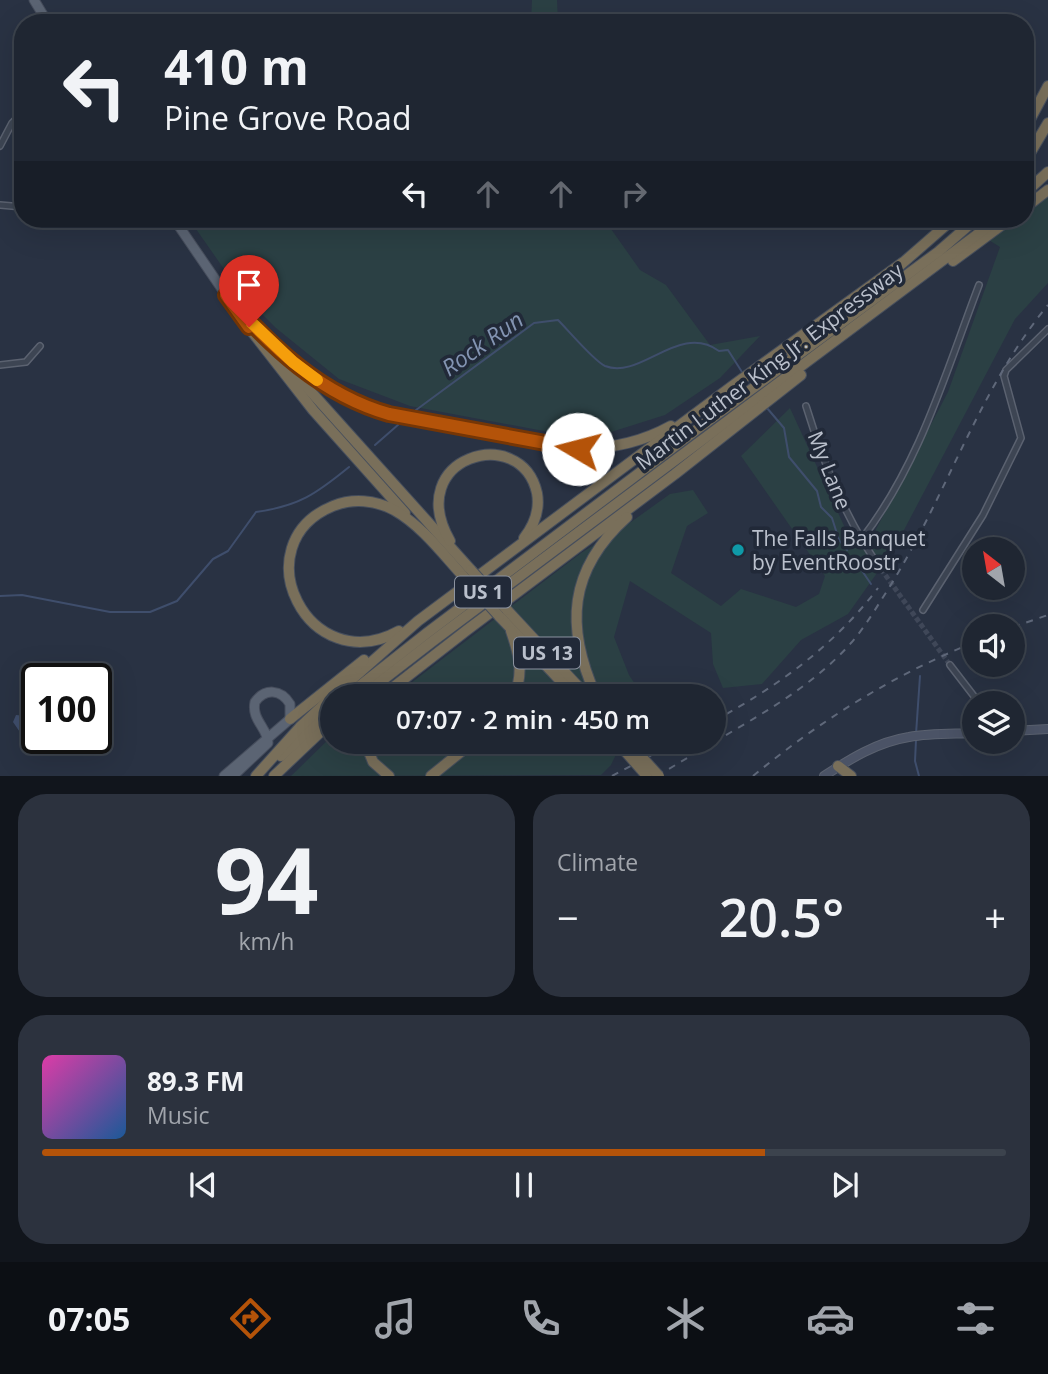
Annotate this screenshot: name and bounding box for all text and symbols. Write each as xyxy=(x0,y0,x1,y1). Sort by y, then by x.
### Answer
text: 410 m xyxy=(164,33,309,99)
icon: left xyxy=(49,42,140,133)
text: Pine Grove Road xyxy=(164,96,411,139)
icon: left xyxy=(396,175,434,213)
icon: ahead xyxy=(469,175,507,213)
icon: ahead xyxy=(542,175,580,213)
icon: right xyxy=(615,175,653,213)
pin xyxy=(219,255,279,327)
street label: Martin Luther King Jr. Expressway xyxy=(630,256,909,476)
icon: arrive xyxy=(230,266,268,304)
water label: Rock Run xyxy=(435,303,529,383)
position arrow xyxy=(541,412,615,486)
street label: My Lane xyxy=(802,427,858,513)
place label: The Falls Banquet by EventRoostr xyxy=(752,524,925,576)
north arrow xyxy=(962,537,1026,600)
map controls xyxy=(962,537,1025,754)
marker: The Falls Banquet by EventRoostr xyxy=(730,542,746,558)
road number: US 1 xyxy=(455,576,511,608)
button: sound xyxy=(962,614,1025,677)
road number: US 13 xyxy=(514,638,580,668)
speed limit sign: 100 xyxy=(21,663,112,754)
button: layers xyxy=(962,691,1025,754)
text: 07:07 · 2 min · 450 m xyxy=(396,701,650,737)
text: 94 xyxy=(214,817,319,941)
text: Climate xyxy=(557,846,638,878)
text: 20.5° xyxy=(719,881,844,952)
text: − xyxy=(557,891,579,943)
text: + xyxy=(984,891,1006,943)
text: km/h xyxy=(239,925,294,957)
text: 89.3 FM xyxy=(147,1063,245,1099)
text: Music xyxy=(147,1099,210,1131)
icon: previous xyxy=(184,1166,222,1204)
icon: pause xyxy=(505,1166,543,1204)
icon: next xyxy=(826,1166,864,1204)
icon: directions xyxy=(226,1294,275,1343)
icon: music xyxy=(371,1294,420,1343)
icon: phone xyxy=(516,1294,565,1343)
icon: climate xyxy=(661,1294,710,1343)
icon: car xyxy=(806,1294,855,1343)
icon: filters xyxy=(951,1294,1000,1343)
text: 07:05 xyxy=(48,1297,130,1340)

